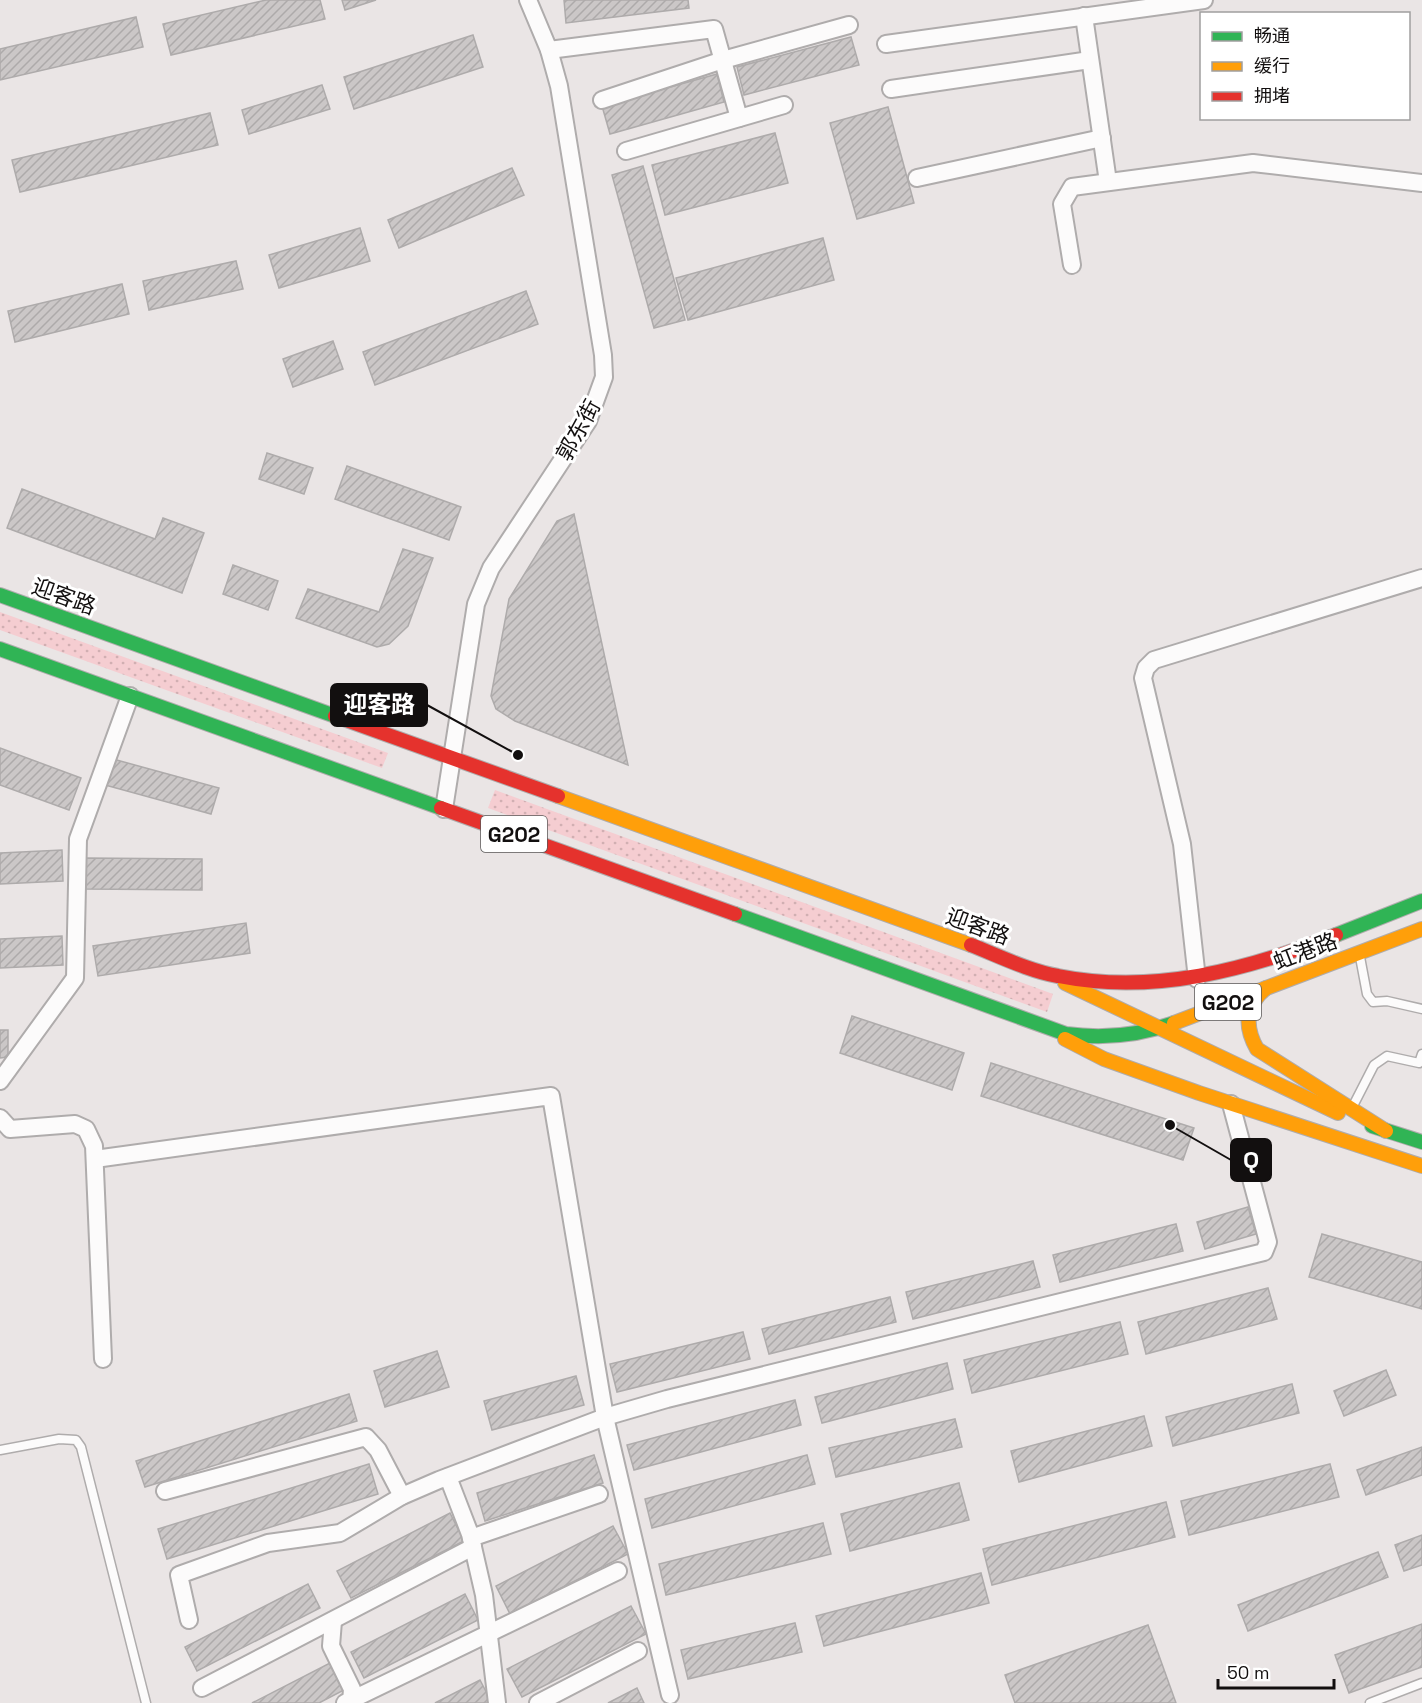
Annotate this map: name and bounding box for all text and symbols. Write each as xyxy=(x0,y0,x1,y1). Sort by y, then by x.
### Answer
legend xyxy=(1200,12,1410,120)
text: 畅通 xyxy=(1254,24,1290,47)
text: 缓行 xyxy=(1254,54,1290,77)
text: 拥堵 xyxy=(1254,84,1290,107)
street label: 郭东街 xyxy=(550,394,606,466)
street label: 迎客路 xyxy=(28,572,100,620)
callout: 迎客路 xyxy=(331,684,427,726)
text: 迎客路 xyxy=(343,689,415,720)
road number: G202 xyxy=(481,816,547,852)
street label: 迎客路 xyxy=(942,902,1014,950)
street label: 虹港路 xyxy=(1269,926,1341,976)
road number: G202 xyxy=(1195,984,1261,1020)
callout: Q xyxy=(1231,1139,1271,1181)
text: Q xyxy=(1243,1144,1259,1175)
scale bar xyxy=(1218,1652,1334,1690)
text: 50 m xyxy=(1227,1661,1269,1684)

